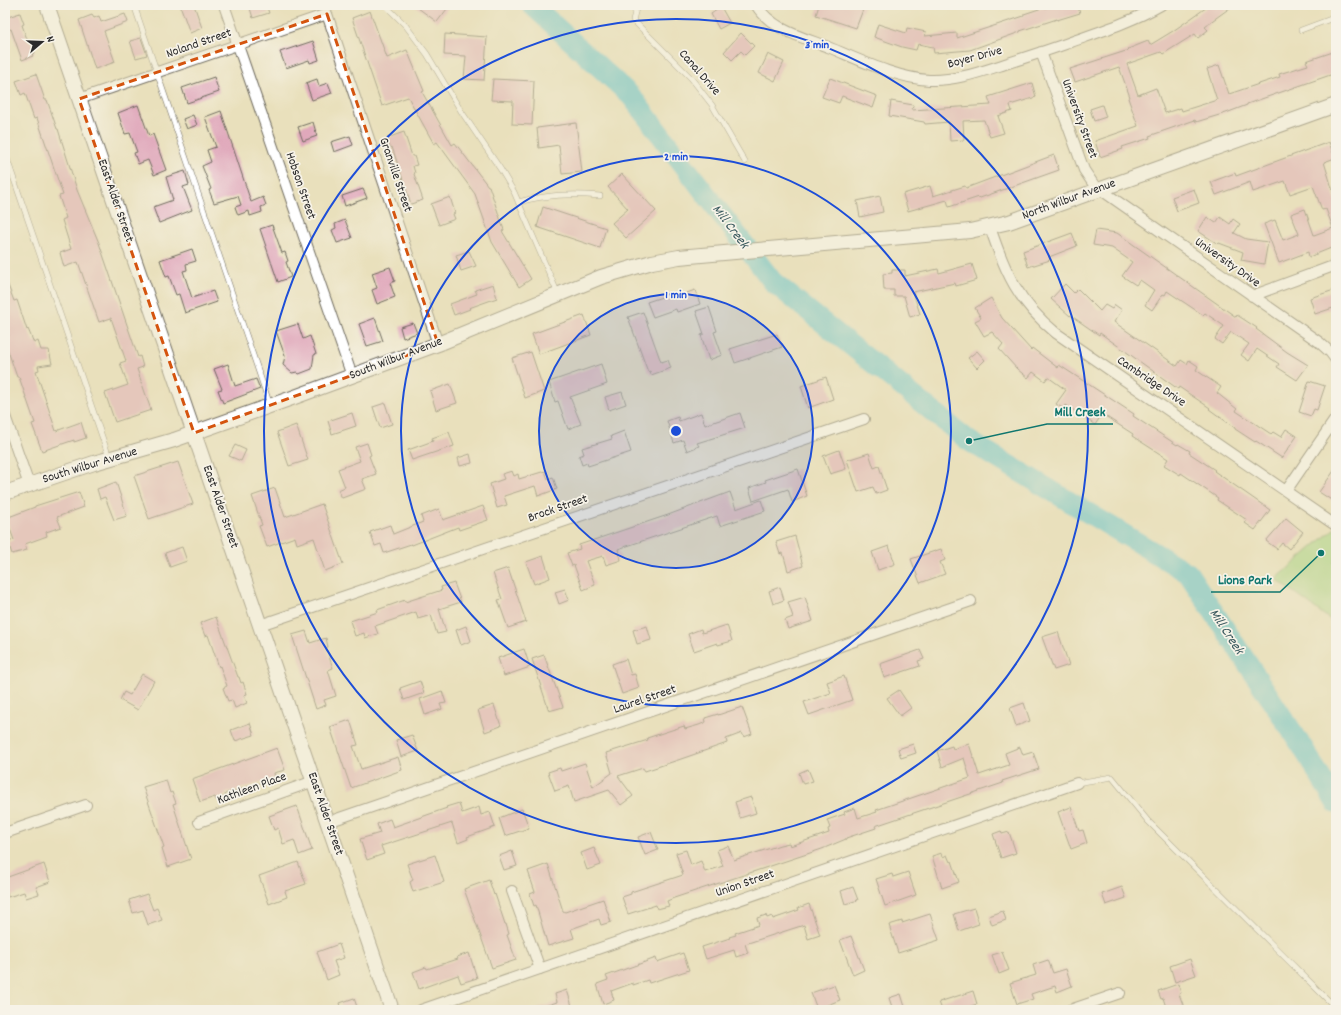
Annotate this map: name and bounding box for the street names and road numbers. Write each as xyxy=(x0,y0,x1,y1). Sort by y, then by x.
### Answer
street label: Noland Street xyxy=(164,24,234,64)
street label: Boyer Drive xyxy=(946,42,1005,74)
street label: Canal Drive xyxy=(674,46,725,100)
street label: University Street xyxy=(1056,77,1102,161)
street label: Granville Street xyxy=(373,135,417,215)
street label: Hobson Street xyxy=(280,150,320,222)
street label: East Alder Street xyxy=(92,157,138,245)
street label: North Wilbur Avenue xyxy=(1020,174,1119,226)
street label: University Drive xyxy=(1190,233,1264,293)
street label: South Wilbur Avenue xyxy=(347,332,446,385)
street label: Cambridge Drive xyxy=(1113,352,1190,412)
street label: South Wilbur Avenue xyxy=(40,442,140,489)
street label: East Alder Street xyxy=(197,463,243,551)
street label: Brock Street xyxy=(526,490,591,528)
street label: Laurel Street xyxy=(611,680,679,720)
street label: Kathleen Place xyxy=(215,768,290,810)
street label: East Alder Street xyxy=(302,770,348,858)
street label: Union Street xyxy=(713,865,777,903)

